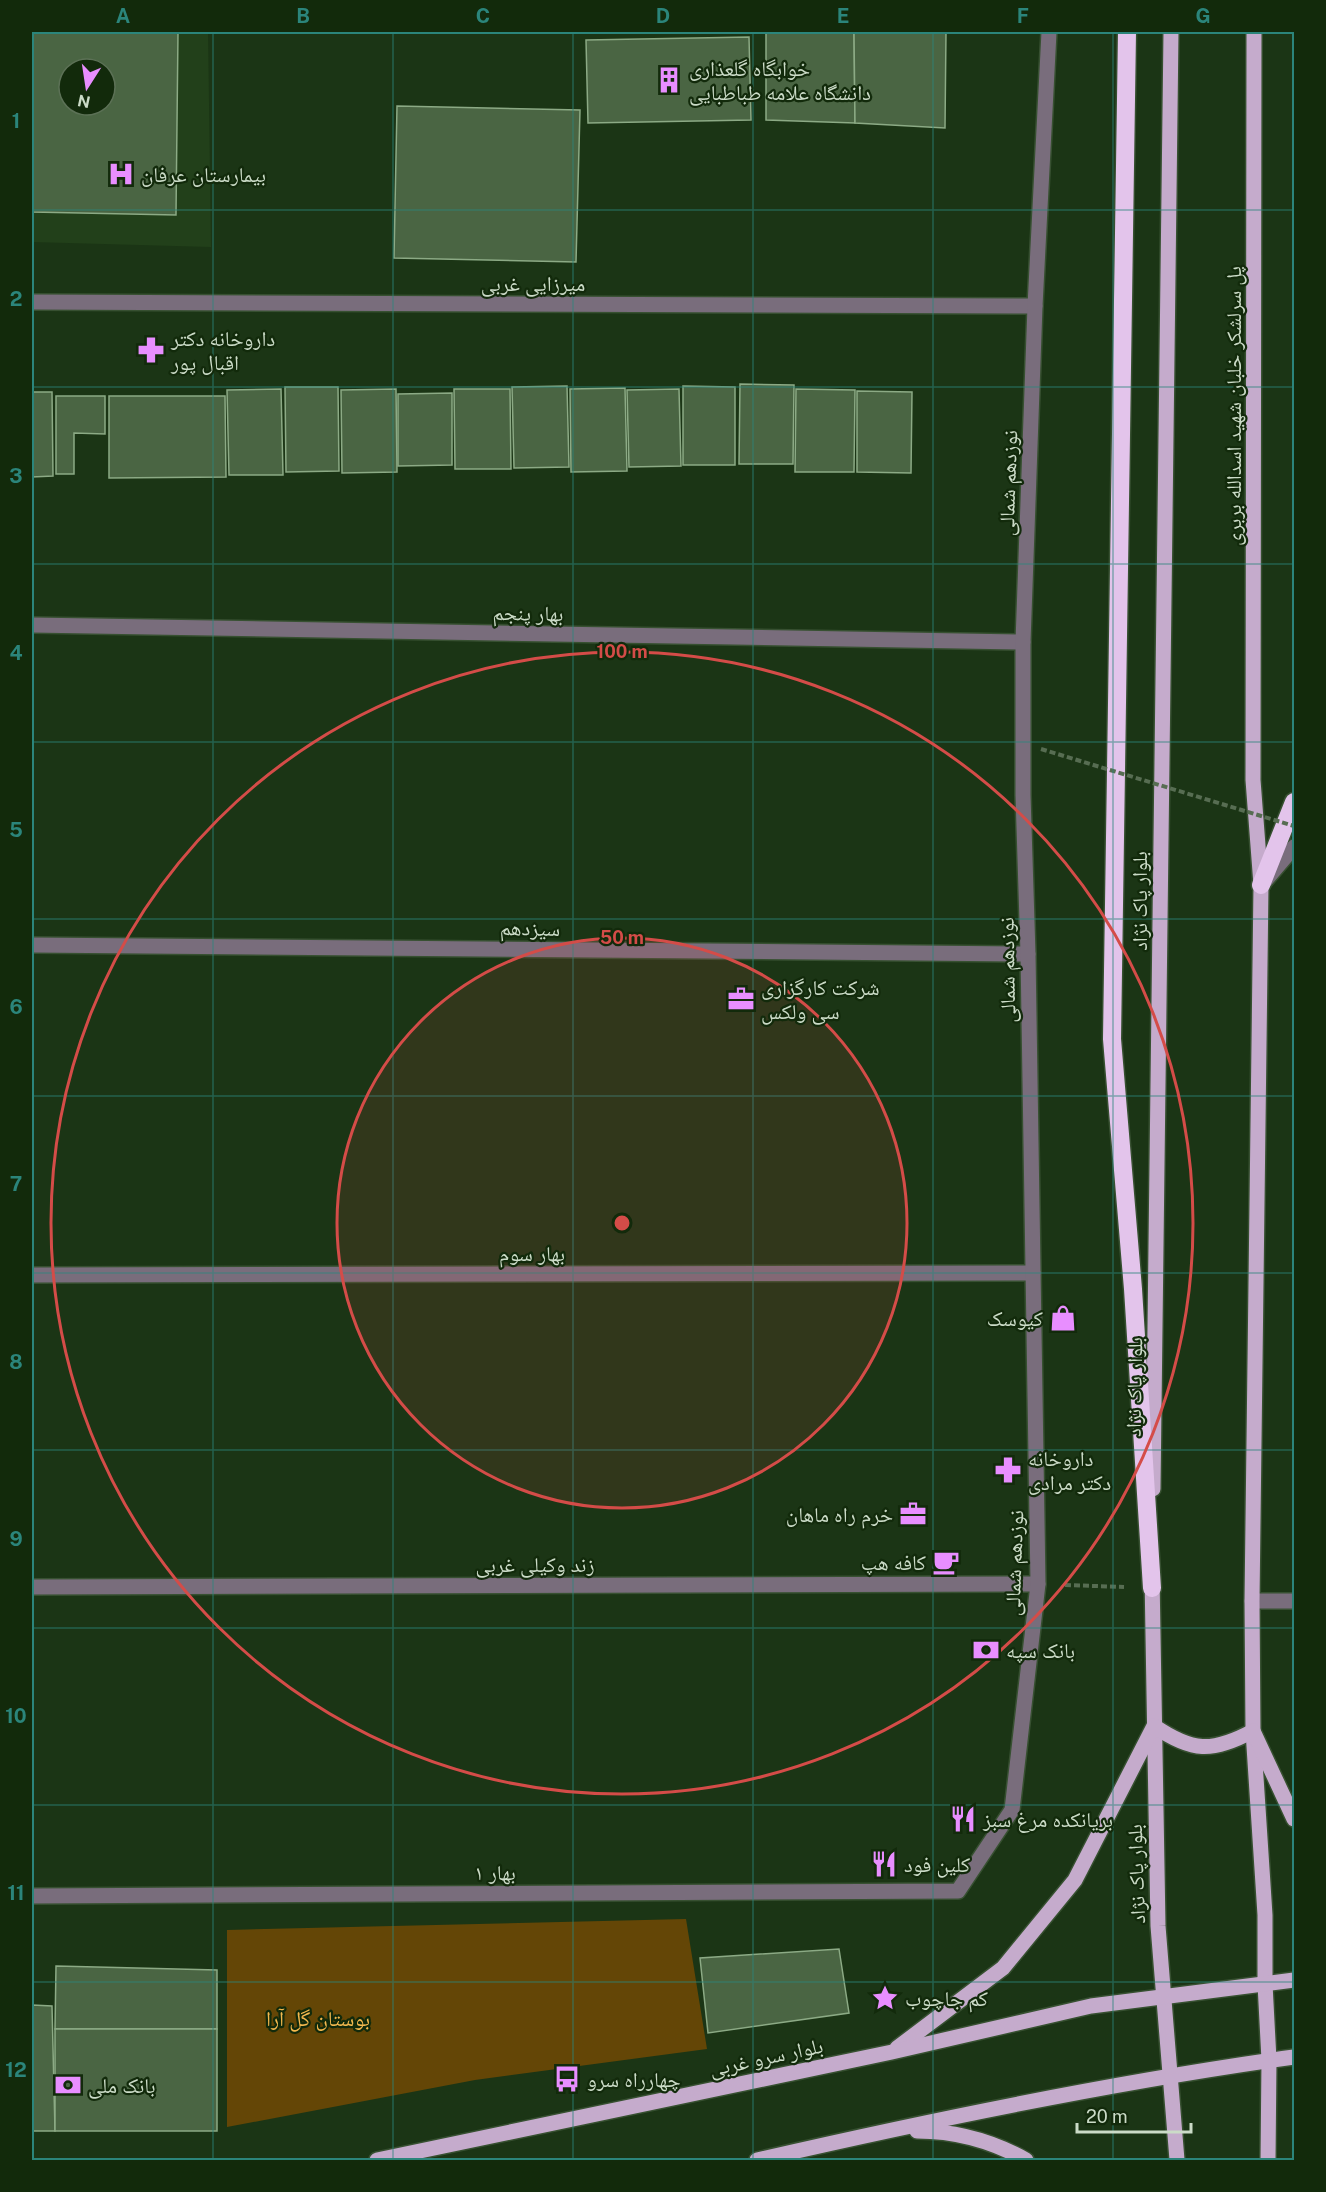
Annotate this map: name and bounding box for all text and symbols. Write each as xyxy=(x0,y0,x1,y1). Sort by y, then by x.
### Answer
text: A xyxy=(116,4,130,28)
text: B xyxy=(296,4,310,28)
text: C xyxy=(476,4,490,28)
text: D xyxy=(656,4,670,28)
text: E xyxy=(837,4,849,28)
text: F xyxy=(1017,4,1029,28)
text: G xyxy=(1195,4,1211,28)
place label: خوابگاه گلعذاری دانشگاه علامه طباطبایی xyxy=(689,56,871,106)
north arrow xyxy=(57,57,117,117)
building icon: خوابگاه گلعذاری دانشگاه علامه طباطبایی xyxy=(654,65,684,95)
text: N xyxy=(76,91,92,112)
text: 1 xyxy=(12,109,20,133)
hospital icon: بیمارستان عرفان xyxy=(106,159,136,189)
place label: بیمارستان عرفان xyxy=(141,162,266,187)
street label: پل سرلشکر خلبان شهید اسدالله بربری xyxy=(1221,266,1247,546)
street label: میرزایی غربی xyxy=(481,271,585,297)
text: 2 xyxy=(10,287,22,311)
place label: داروخانه دکتر اقبال پور xyxy=(170,326,275,375)
pharmacy icon: داروخانه دکتر اقبال پور xyxy=(136,335,166,365)
street label: نوزدهم شمالی xyxy=(994,430,1024,536)
text: 3 xyxy=(9,464,23,488)
street label: بهار پنجم xyxy=(492,600,564,628)
text: 4 xyxy=(9,641,23,665)
text: 100 m xyxy=(596,641,648,662)
text: 5 xyxy=(9,818,23,842)
street label: بلوار پاک نژاد xyxy=(1127,851,1152,951)
street label: سیزدهم xyxy=(500,915,560,943)
street label: نوزدهم شمالی xyxy=(994,917,1022,1023)
text: 50 m xyxy=(600,927,644,948)
place label: شرکت کارگزاری سی ولکس xyxy=(761,975,880,1025)
office icon: شرکت کارگزاری سی ولکس xyxy=(726,984,756,1014)
text: 6 xyxy=(9,995,23,1019)
text: 7 xyxy=(10,1172,22,1196)
centre of rings xyxy=(612,1213,632,1233)
street label: بهار سوم xyxy=(499,1241,565,1268)
shop icon: کیوسک xyxy=(1048,1303,1078,1333)
place label: کیوسک xyxy=(987,1306,1043,1331)
street label: بلوار پاک نژاد xyxy=(1121,1337,1148,1437)
text: 8 xyxy=(9,1350,23,1374)
place label: داروخانه دکتر مرادی xyxy=(1028,1446,1111,1495)
pharmacy icon: داروخانه دکتر مرادی xyxy=(993,1455,1023,1485)
office icon: خرم راه ماهان xyxy=(898,1499,928,1529)
place label: خرم راه ماهان xyxy=(786,1502,893,1529)
street label: نوزدهم شمالی xyxy=(1000,1510,1030,1616)
text: 9 xyxy=(9,1527,23,1551)
cafe icon: کافه هپ xyxy=(931,1547,961,1577)
place label: کافه هپ xyxy=(861,1550,926,1575)
street label: زند وکیلی غربی xyxy=(475,1552,595,1578)
bank icon: بانک سپه xyxy=(971,1635,1001,1665)
place label: بانک سپه xyxy=(1006,1638,1075,1663)
text: 10 xyxy=(5,1704,27,1728)
restaurant icon: بریانکده مرغ سبز xyxy=(948,1804,978,1834)
place label: بریانکده مرغ سبز xyxy=(982,1807,1113,1833)
street label: بلوار پاک نژاد xyxy=(1122,1824,1150,1924)
restaurant icon: کلین فود xyxy=(869,1849,899,1879)
place label: کلین فود xyxy=(904,1852,970,1878)
street label: بهار ۱ xyxy=(474,1860,516,1885)
text: 11 xyxy=(7,1881,25,1905)
place icon: کم جاچوب xyxy=(870,1983,900,2013)
place label: کم جاچوب xyxy=(905,1986,988,2013)
park label: بوستان گل‌ آرا xyxy=(266,2006,370,2032)
street label: بلوار سرو غربی xyxy=(707,2033,825,2082)
text: 12 xyxy=(5,2058,27,2082)
bus stop icon: چهارراه سرو xyxy=(552,2064,582,2094)
place label: چهارراه سرو xyxy=(587,2067,681,2092)
bank icon: بانک ملی xyxy=(53,2070,83,2100)
place label: بانک ملی xyxy=(88,2073,155,2099)
scale bar xyxy=(1077,2096,1191,2134)
text: 20 m xyxy=(1086,2106,1128,2127)

